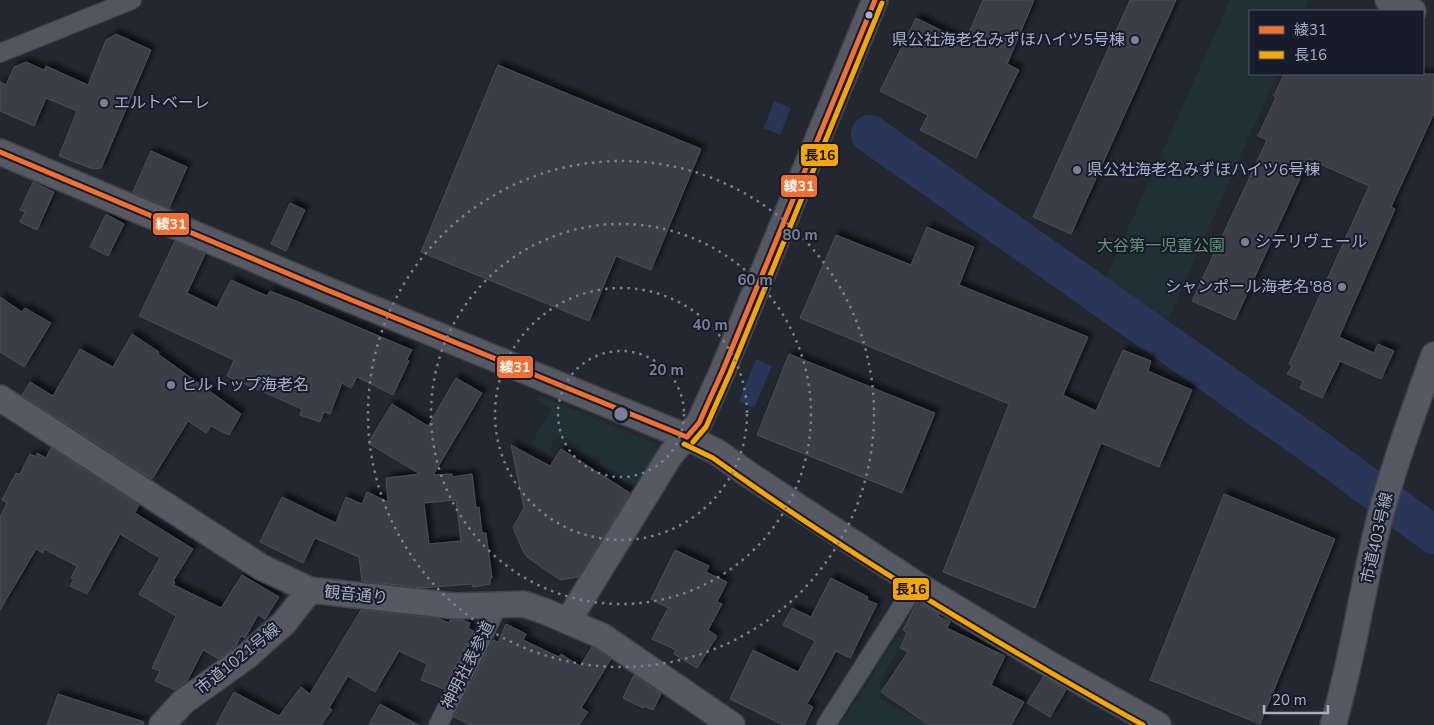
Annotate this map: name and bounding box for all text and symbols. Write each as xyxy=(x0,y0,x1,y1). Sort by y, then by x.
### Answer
unlabelled marker xyxy=(864,10,874,20)
legend xyxy=(1249,10,1424,75)
text: 綾31 xyxy=(1294,20,1327,40)
place label: 県公社海老名みずほハイツ5号棟 xyxy=(892,29,1125,51)
marker: 県公社海老名みずほハイツ5号棟 xyxy=(1129,34,1141,46)
text: 長16 xyxy=(1294,45,1327,65)
place label: エルトベーレ xyxy=(114,92,210,114)
marker: エルトベーレ xyxy=(98,97,110,109)
line badge: 長16 xyxy=(800,143,839,167)
text: 長16 xyxy=(805,146,835,165)
place label: 県公社海老名みずほハイツ6号棟 xyxy=(1087,159,1320,181)
marker: 県公社海老名みずほハイツ6号棟 xyxy=(1071,164,1083,176)
line badge: 綾31 xyxy=(780,174,818,198)
text: 綾31 xyxy=(784,177,814,196)
line badge: 綾31 xyxy=(152,212,190,236)
text: 綾31 xyxy=(156,215,186,234)
text: 80 m xyxy=(782,225,818,245)
place label: シテリヴェール xyxy=(1255,231,1367,253)
park label: 大谷第一児童公園 xyxy=(1097,235,1225,257)
marker: シテリヴェール xyxy=(1239,236,1251,248)
text: 60 m xyxy=(737,270,773,290)
place label: シャンポール海老名'88 xyxy=(1165,276,1332,298)
marker: シャンポール海老名'88 xyxy=(1336,281,1348,293)
text: 40 m xyxy=(692,315,728,335)
line badge: 綾31 xyxy=(496,355,534,379)
text: 綾31 xyxy=(500,358,530,377)
text: 20 m xyxy=(648,360,684,380)
place label: ヒルトップ海老名 xyxy=(181,374,309,396)
marker: ヒルトップ海老名 xyxy=(165,379,177,391)
centre of rings xyxy=(612,405,630,423)
street label: 市道403号線 xyxy=(1356,490,1398,586)
line badge: 長16 xyxy=(892,577,930,601)
text: 長16 xyxy=(896,580,926,599)
street label: 観音通り xyxy=(323,581,389,609)
street label: 神明社表参道 xyxy=(436,617,500,713)
street label: 市道1021号線 xyxy=(191,618,285,700)
scale bar xyxy=(1264,682,1328,714)
text: 20 m xyxy=(1272,690,1307,710)

